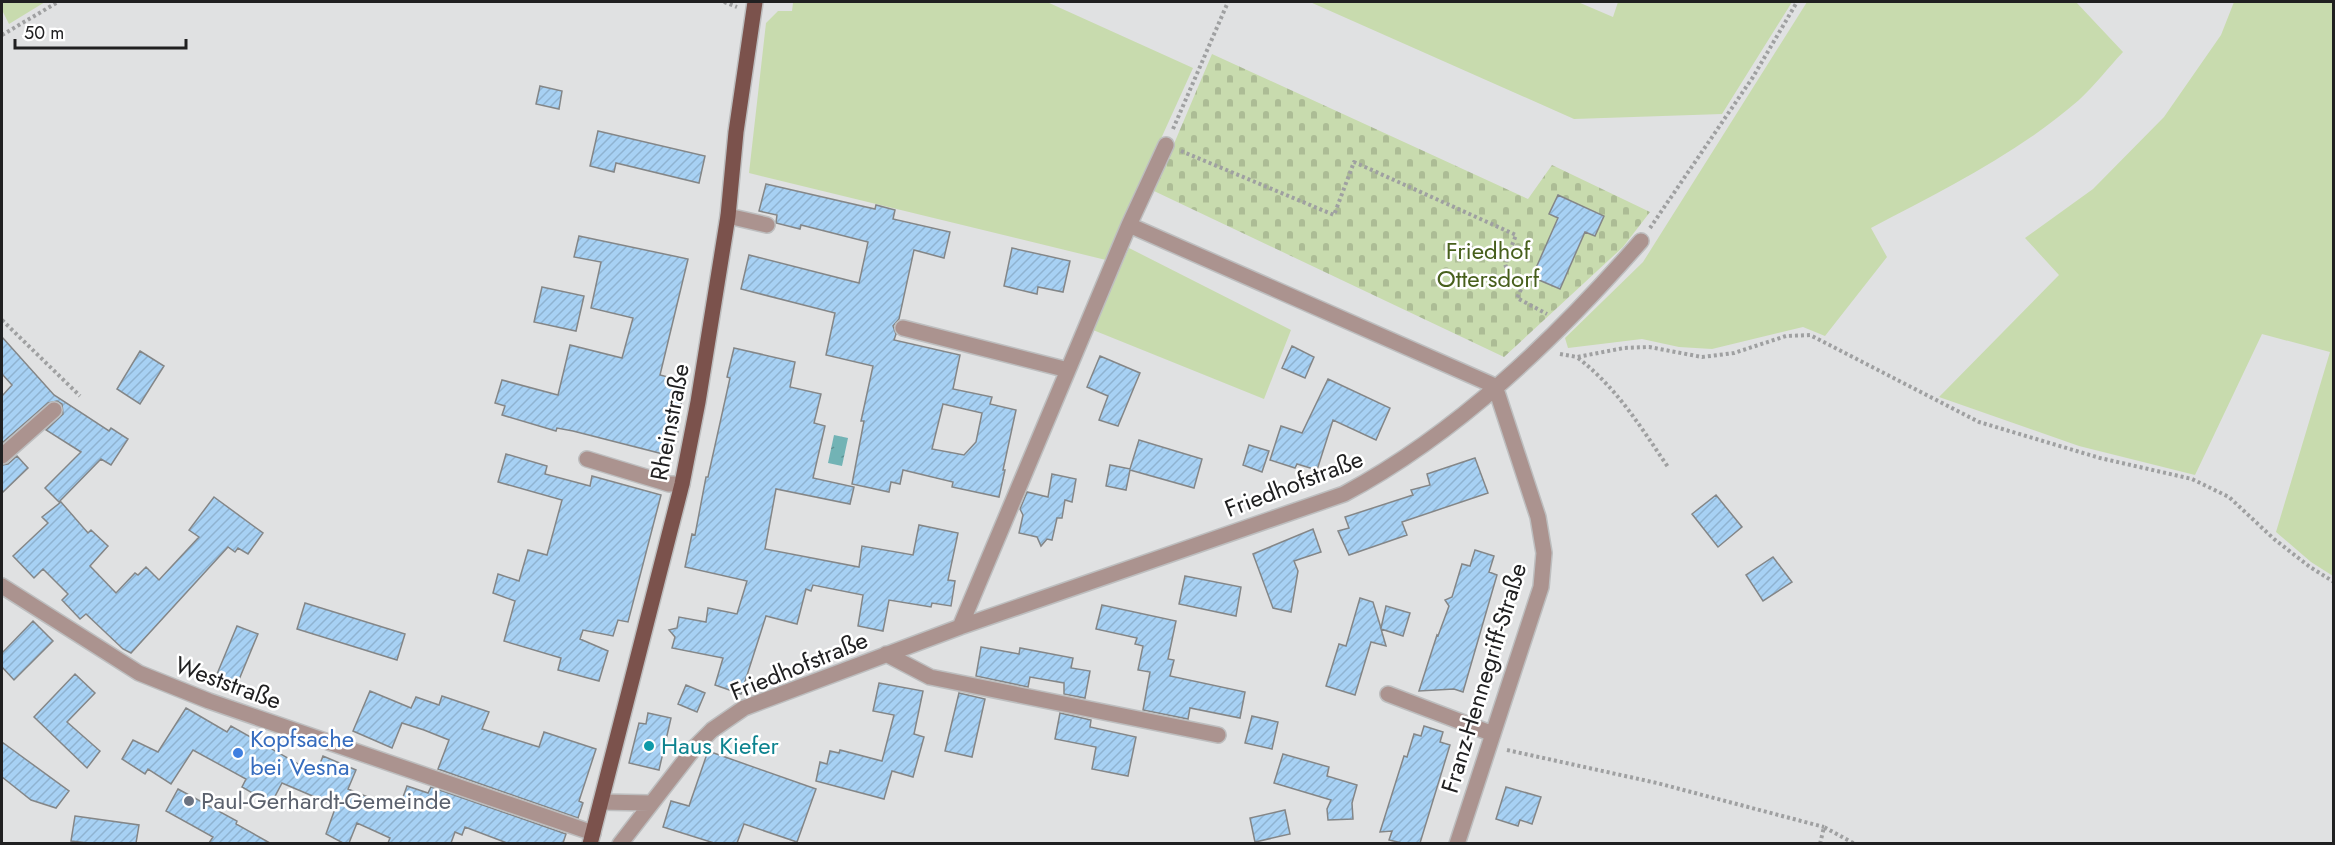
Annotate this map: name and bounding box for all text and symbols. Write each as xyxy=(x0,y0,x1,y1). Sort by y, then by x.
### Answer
scale bar xyxy=(15,12,186,50)
text: 50 m xyxy=(24,20,64,46)
park label: Friedhof Ottersdorf xyxy=(1437,233,1540,296)
street label: Rheinstraße xyxy=(641,360,698,483)
street label: Friedhofstraße xyxy=(1220,441,1368,526)
street label: Franz-Hennegriff-Straße xyxy=(1432,559,1535,797)
street label: Friedhofstraße xyxy=(725,622,873,709)
street label: Weststraße xyxy=(170,647,286,718)
place label: Kopfsache bei Vesna xyxy=(250,721,354,784)
place label: Haus Kiefer xyxy=(661,728,780,763)
marker: Haus Kiefer xyxy=(642,739,656,753)
marker: Kopfsache bei Vesna xyxy=(231,746,245,760)
place label: Paul-Gerhardt-Gemeinde xyxy=(201,783,451,818)
marker: Paul-Gerhardt-Gemeinde xyxy=(182,794,196,808)

